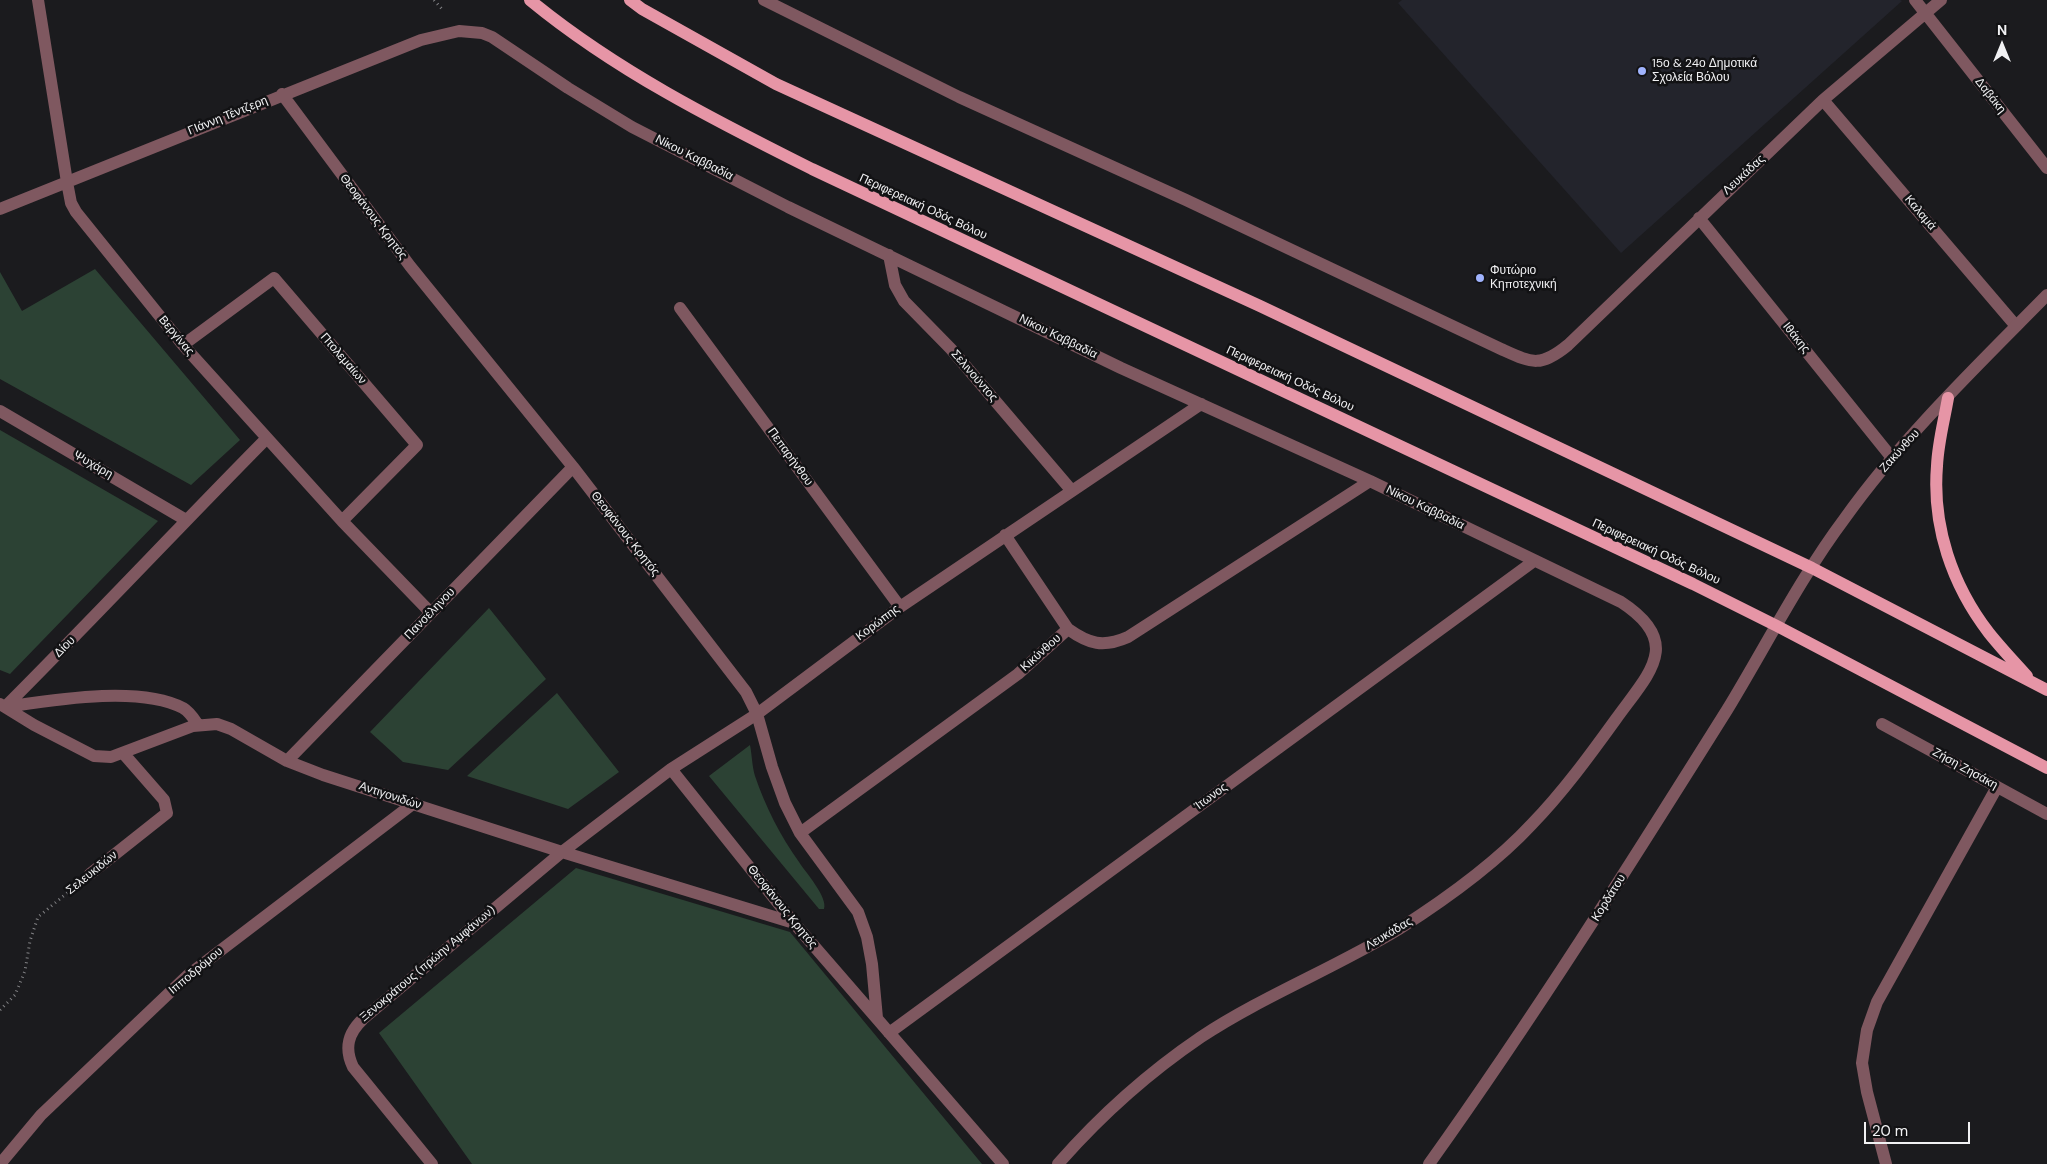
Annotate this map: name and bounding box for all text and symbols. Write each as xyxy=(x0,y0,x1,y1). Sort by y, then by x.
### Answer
north arrow xyxy=(1977,20,2027,70)
text: N xyxy=(1997,21,2007,39)
place label: 15ο & 24ο Δημοτικά Σχολεία Βόλου xyxy=(1652,57,1757,85)
marker: 15ο & 24ο Δημοτικά Σχολεία Βόλου xyxy=(1636,65,1648,77)
street label: Δαβάκη xyxy=(1972,75,2008,117)
street label: ΓΙάννη Τέντζερη xyxy=(186,93,270,139)
street label: Νίκου Καββαδία xyxy=(653,132,735,184)
street label: Λευκάδας xyxy=(1720,152,1768,198)
street label: Περιφερειακή Οδός Βόλου xyxy=(857,171,989,243)
street label: Θεοφάνους Κρητός xyxy=(336,172,410,262)
street label: Καλαμά xyxy=(1901,193,1939,233)
place label: Φυτώριο Κηποτεχνική xyxy=(1490,264,1557,292)
marker: Φυτώριο Κηποτεχνική xyxy=(1474,272,1486,284)
street label: Νίκου Καββαδία xyxy=(1016,312,1100,362)
street label: Βεργίνας xyxy=(155,313,197,359)
street label: Ιθάκης xyxy=(1779,320,1813,356)
street label: Πτολεμαίων xyxy=(317,331,369,387)
street label: Περιφερειακή Οδός Βόλου xyxy=(1224,343,1356,415)
street label: Σελινούντος xyxy=(948,347,1000,405)
street label: Πεπαρήνθου xyxy=(764,425,816,489)
street label: Ζακύνθου xyxy=(1877,427,1923,475)
street label: Ψυχάρη xyxy=(71,448,115,482)
street label: Νίκου Καββαδία xyxy=(1383,483,1467,533)
street label: Θεοφάνους Κρητός xyxy=(588,489,662,579)
street label: Περιφερειακή Οδός Βόλου xyxy=(1590,516,1722,588)
street label: Πανσέληνου xyxy=(402,585,458,643)
street label: Κορώπης xyxy=(853,602,903,644)
street label: Κικύνθου xyxy=(1018,631,1064,675)
street label: Δίου xyxy=(51,633,79,661)
street label: Ζήση Ζησάκη xyxy=(1930,745,2000,793)
street label: Αντιγονιδών xyxy=(357,779,423,813)
street label: Ίτωνος xyxy=(1192,780,1230,814)
street label: Σελευκιδών xyxy=(64,848,120,898)
street label: Θεοφάνους Κρητός xyxy=(744,862,820,952)
street label: Κορδάτου xyxy=(1589,872,1629,924)
street label: Ξενοκράτους (πρώην Αμφάνων) xyxy=(357,903,499,1025)
street label: Λευκάδας xyxy=(1363,914,1415,954)
street label: Ιπποδρόμου xyxy=(166,944,226,998)
scale bar xyxy=(1867,1112,1973,1144)
text: 20 m xyxy=(1872,1121,1908,1141)

